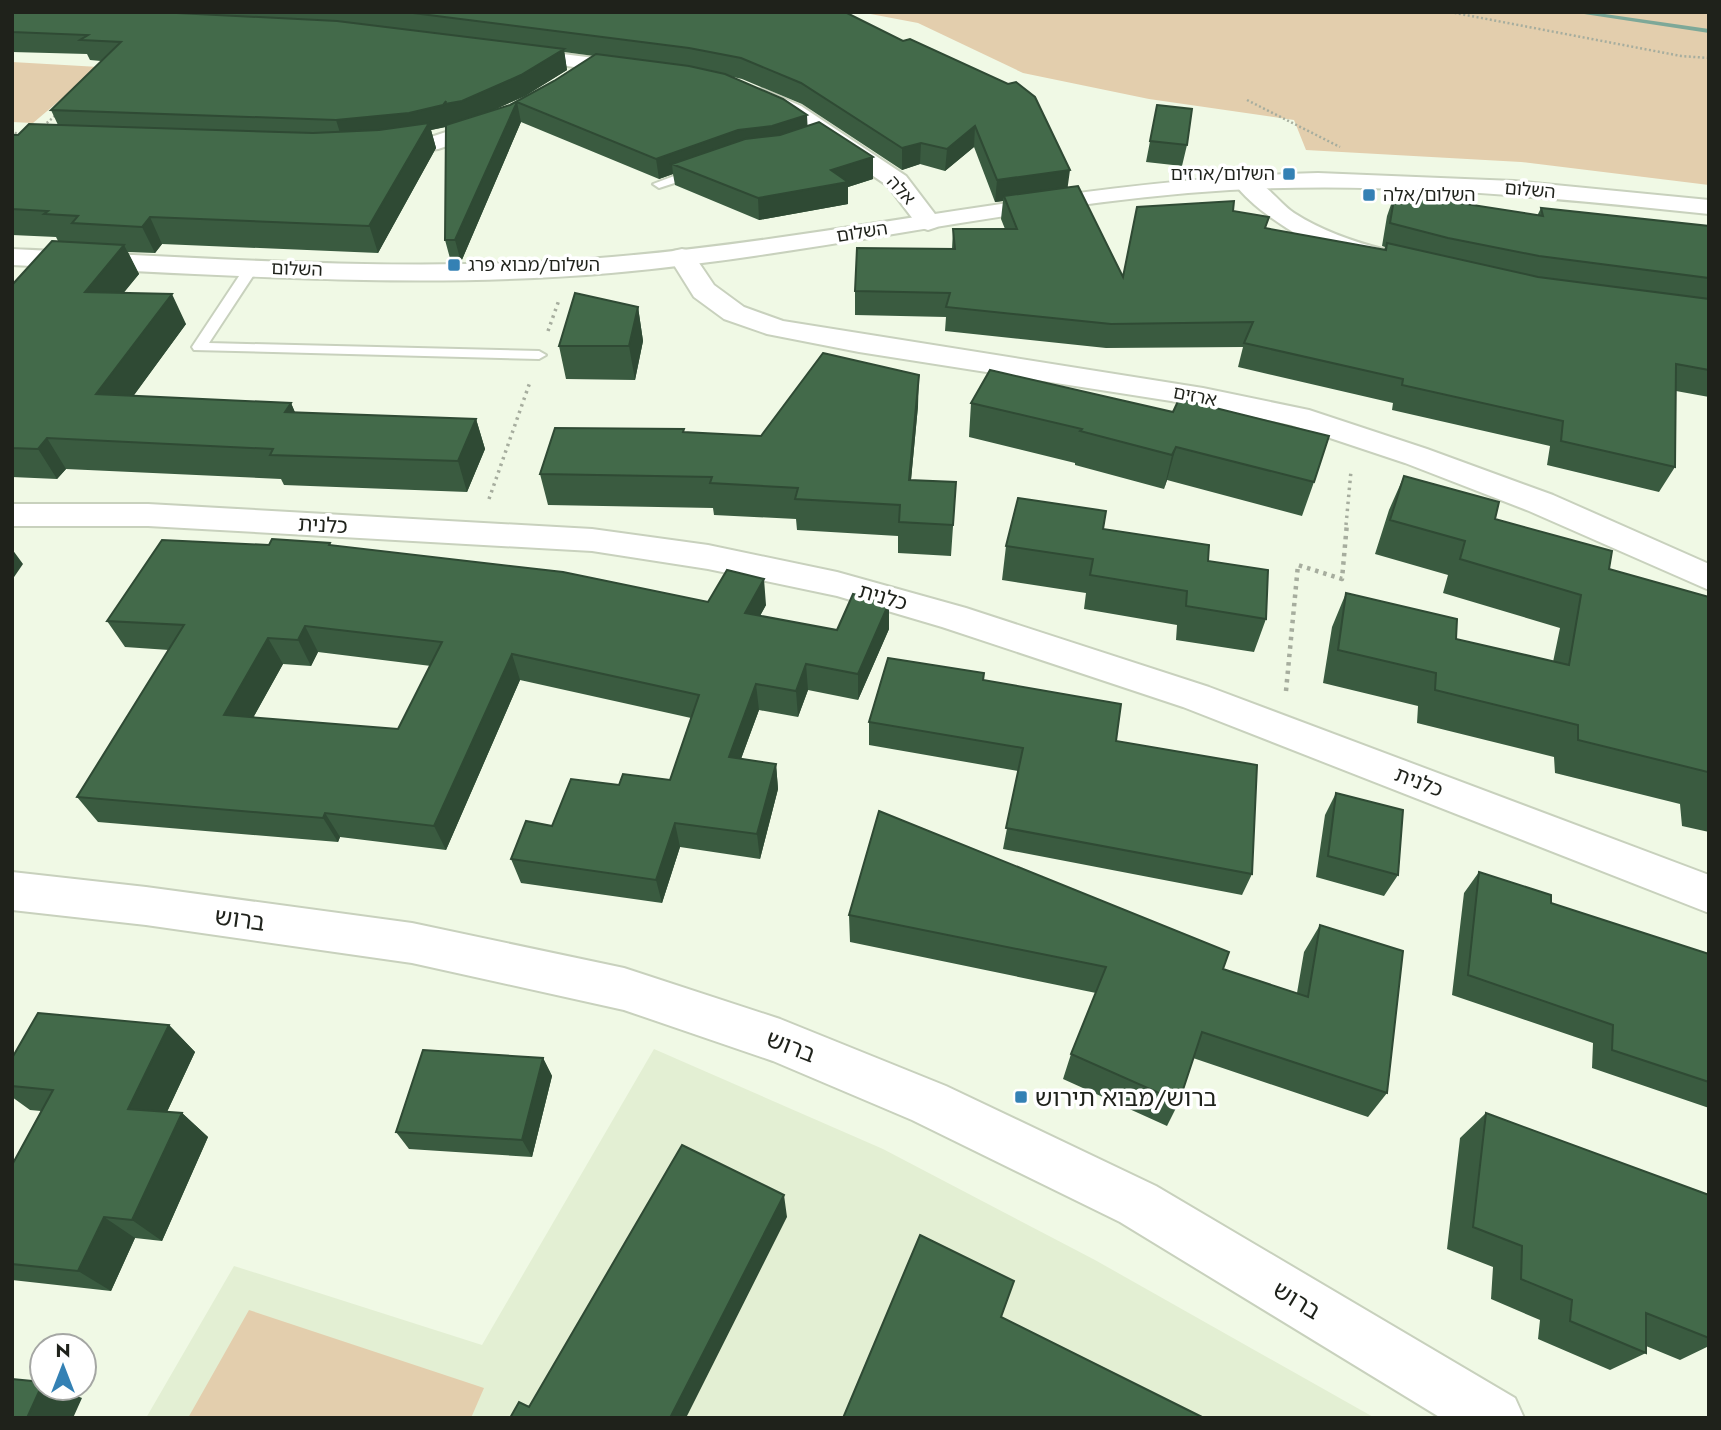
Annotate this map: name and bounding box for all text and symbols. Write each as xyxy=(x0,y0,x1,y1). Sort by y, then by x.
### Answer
place label: השלום/ארזים xyxy=(1171,161,1275,187)
marker: השלום/ארזים xyxy=(1281,166,1297,182)
street label: אלה xyxy=(881,169,921,211)
street label: השלום xyxy=(1503,175,1557,205)
place label: השלום/אלה xyxy=(1383,182,1476,208)
marker: השלום/אלה xyxy=(1361,187,1377,203)
street label: השלום xyxy=(835,215,889,249)
place label: השלום/מבוא פרג xyxy=(468,252,600,278)
street label: השלום xyxy=(271,255,323,283)
marker: השלום/מבוא פרג xyxy=(446,257,462,273)
street label: ארזים xyxy=(1171,379,1219,413)
street label: כלנית xyxy=(297,509,349,541)
street label: כלנית xyxy=(855,576,911,618)
street label: כלנית xyxy=(1390,759,1448,805)
street label: ברוש xyxy=(213,898,267,940)
street label: ברוש xyxy=(761,1021,821,1071)
place label: ברוש/מבוא תירוש xyxy=(1035,1080,1217,1115)
marker: ברוש/מבוא תירוש xyxy=(1013,1089,1029,1105)
street label: ברוש xyxy=(1266,1272,1328,1328)
north arrow xyxy=(28,1332,98,1402)
text: N xyxy=(55,1337,71,1364)

